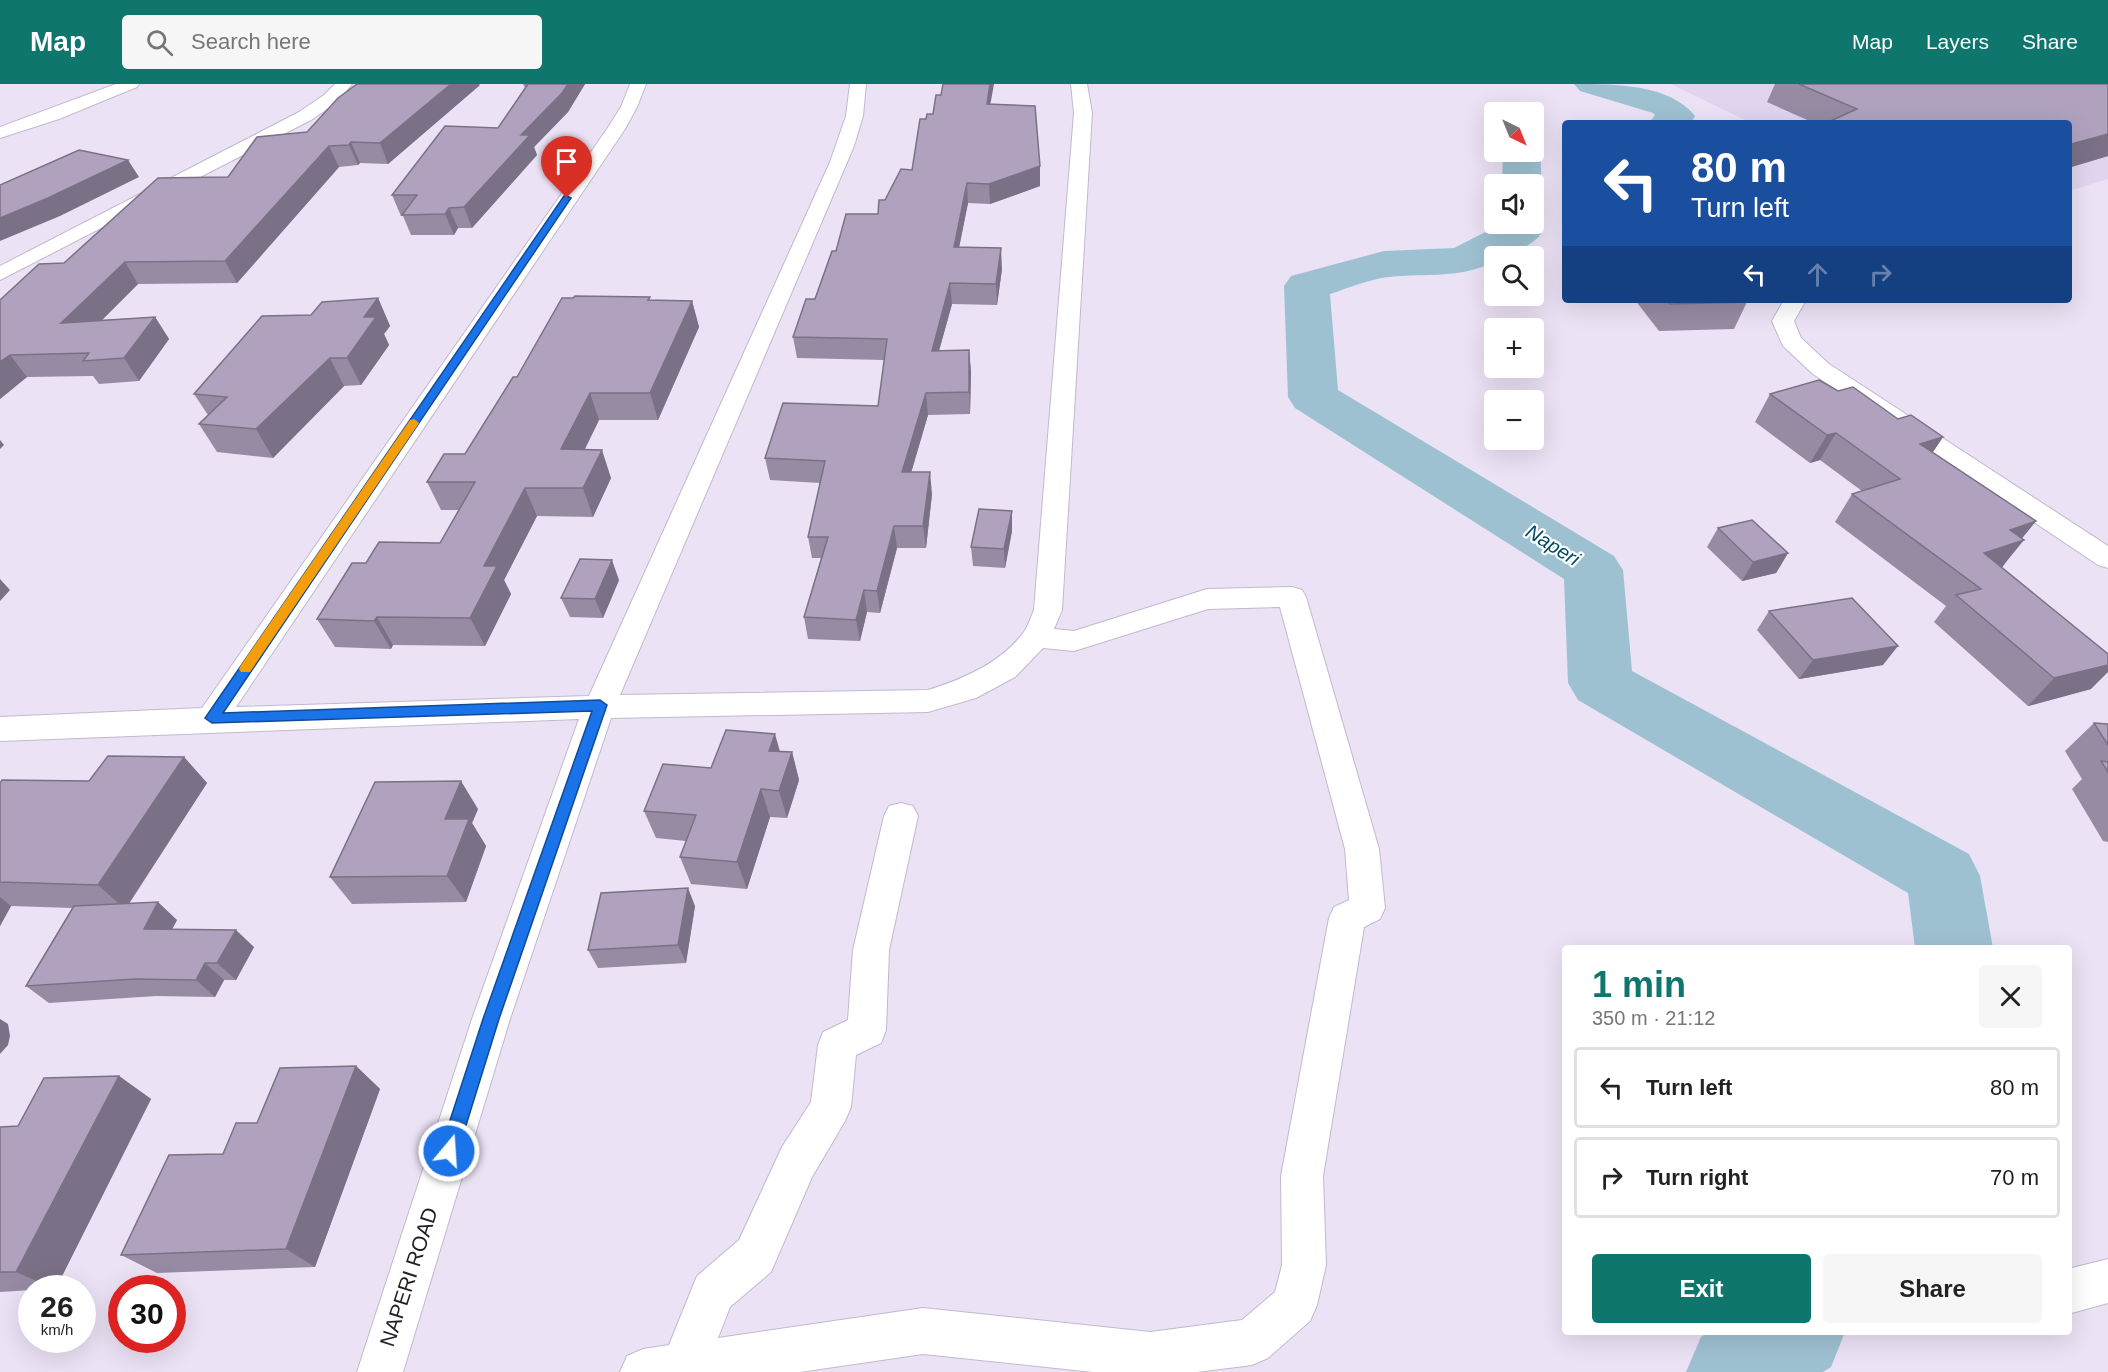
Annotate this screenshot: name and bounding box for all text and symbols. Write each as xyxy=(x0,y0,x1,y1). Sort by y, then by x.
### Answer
search box xyxy=(122,15,542,69)
text: Map xyxy=(30,26,86,57)
icon: search xyxy=(143,26,176,59)
text: Search here xyxy=(191,29,311,54)
text: Map xyxy=(1852,30,1893,53)
text: Layers xyxy=(1926,30,1989,53)
text: Share xyxy=(2022,30,2078,53)
north arrow xyxy=(1484,102,1544,162)
map controls xyxy=(1484,102,1544,450)
pin xyxy=(541,136,592,198)
icon: left xyxy=(1592,144,1670,222)
text: 80 m xyxy=(1691,144,1787,191)
icon: arrive xyxy=(550,145,583,178)
button: sound xyxy=(1484,174,1544,234)
text: Turn left xyxy=(1691,193,1789,223)
button: search xyxy=(1484,246,1544,306)
icon: left xyxy=(1738,258,1771,291)
icon: ahead xyxy=(1801,258,1834,291)
icon: right xyxy=(1864,258,1897,291)
button: + xyxy=(1484,318,1544,378)
button: − xyxy=(1484,390,1544,450)
water label: Naperi xyxy=(1522,520,1584,570)
text: 1 min xyxy=(1592,964,1686,1005)
button: close xyxy=(1979,965,2042,1028)
text: 350 m · 21:12 xyxy=(1592,1007,1715,1029)
icon: left xyxy=(1595,1071,1628,1104)
text: Turn left xyxy=(1646,1075,1732,1100)
text: 80 m xyxy=(1990,1075,2039,1100)
position arrow xyxy=(417,1119,481,1183)
icon: right xyxy=(1595,1161,1628,1194)
text: Turn right xyxy=(1646,1165,1748,1190)
text: 70 m xyxy=(1990,1165,2039,1190)
street label: NAPERI ROAD xyxy=(375,1204,442,1349)
button: Exit xyxy=(1592,1254,1811,1323)
button: Share xyxy=(1823,1254,2042,1323)
speed limit sign: 30 xyxy=(108,1275,186,1353)
text: 26 xyxy=(40,1290,74,1323)
text: km/h xyxy=(41,1321,73,1338)

